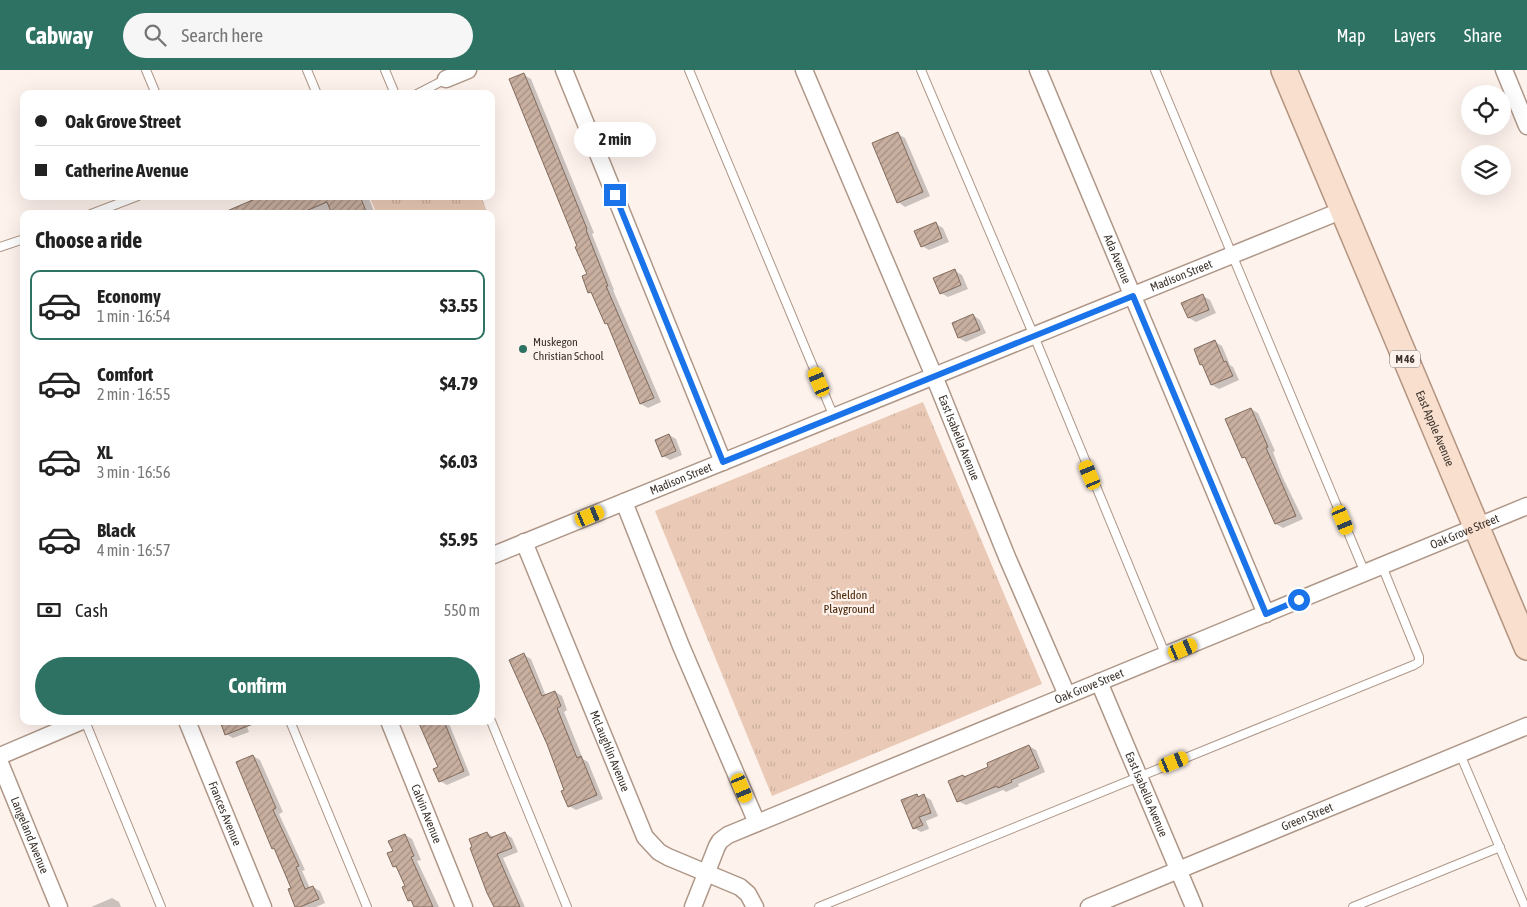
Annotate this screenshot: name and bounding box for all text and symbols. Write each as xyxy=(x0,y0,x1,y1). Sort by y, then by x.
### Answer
search box xyxy=(123,13,473,58)
icon: search xyxy=(141,21,169,49)
text: Cabway xyxy=(25,22,93,49)
text: Search here xyxy=(181,24,263,46)
text: Map xyxy=(1336,25,1365,46)
text: Layers xyxy=(1393,25,1436,46)
text: Share xyxy=(1464,25,1502,46)
map controls xyxy=(1461,85,1511,195)
button: locate xyxy=(1461,85,1511,135)
text: Oak Grove Street xyxy=(65,110,181,132)
callout: 2 min xyxy=(574,122,656,158)
text: 2 min xyxy=(599,130,631,148)
button: layers xyxy=(1461,145,1511,195)
text: Catherine Avenue xyxy=(65,159,189,181)
route end xyxy=(604,184,626,206)
text: Choose a ride xyxy=(35,227,142,253)
street label: Ada Avenue xyxy=(1101,232,1134,286)
street label: Madison Street xyxy=(1148,257,1215,295)
icon: car xyxy=(37,283,82,328)
text: Economy xyxy=(97,285,161,307)
text: $3.55 xyxy=(440,294,478,316)
text: 1 min · 16:54 xyxy=(97,307,170,325)
place label: Muskegon Christian School xyxy=(533,335,605,363)
marker: Muskegon Christian School xyxy=(517,343,529,355)
road number: M 46 xyxy=(1390,350,1420,368)
icon: car xyxy=(37,361,82,406)
text: Comfort xyxy=(97,363,153,385)
car xyxy=(806,365,831,399)
text: $4.79 xyxy=(440,372,478,394)
text: 2 min · 16:55 xyxy=(97,385,170,403)
street label: East Apple Avenue xyxy=(1413,389,1457,468)
street label: East Isabella Avenue xyxy=(935,393,982,483)
icon: car xyxy=(37,439,82,484)
text: XL xyxy=(97,441,113,463)
text: $6.03 xyxy=(440,450,478,472)
car xyxy=(1077,458,1102,492)
street label: Madison Street xyxy=(648,460,715,498)
text: 3 min · 16:56 xyxy=(97,463,170,481)
car xyxy=(573,503,606,529)
car xyxy=(1330,503,1355,537)
street label: Oak Grove Street xyxy=(1428,511,1502,552)
icon: car xyxy=(37,517,82,562)
text: Black xyxy=(97,519,135,541)
text: $5.95 xyxy=(440,528,478,550)
text: 4 min · 16:57 xyxy=(97,541,170,559)
park label: Sheldon Playground xyxy=(823,588,875,616)
route start xyxy=(1288,589,1310,611)
icon: cash xyxy=(35,596,63,624)
text: Cash xyxy=(75,599,108,621)
text: 550 m xyxy=(444,601,480,619)
car xyxy=(1166,636,1199,662)
button: Confirm xyxy=(35,657,480,715)
street label: Oak Grove Street xyxy=(1053,666,1126,707)
street label: McLaughlin Avenue xyxy=(587,709,633,794)
car xyxy=(1157,749,1190,775)
street label: East Isabella Avenue xyxy=(1122,750,1171,839)
car xyxy=(729,771,754,805)
street label: Frances Avenue xyxy=(205,779,244,848)
street label: Calvin Avenue xyxy=(408,782,445,845)
street label: Langeland Avenue xyxy=(8,795,52,876)
street label: Green Street xyxy=(1279,800,1336,834)

